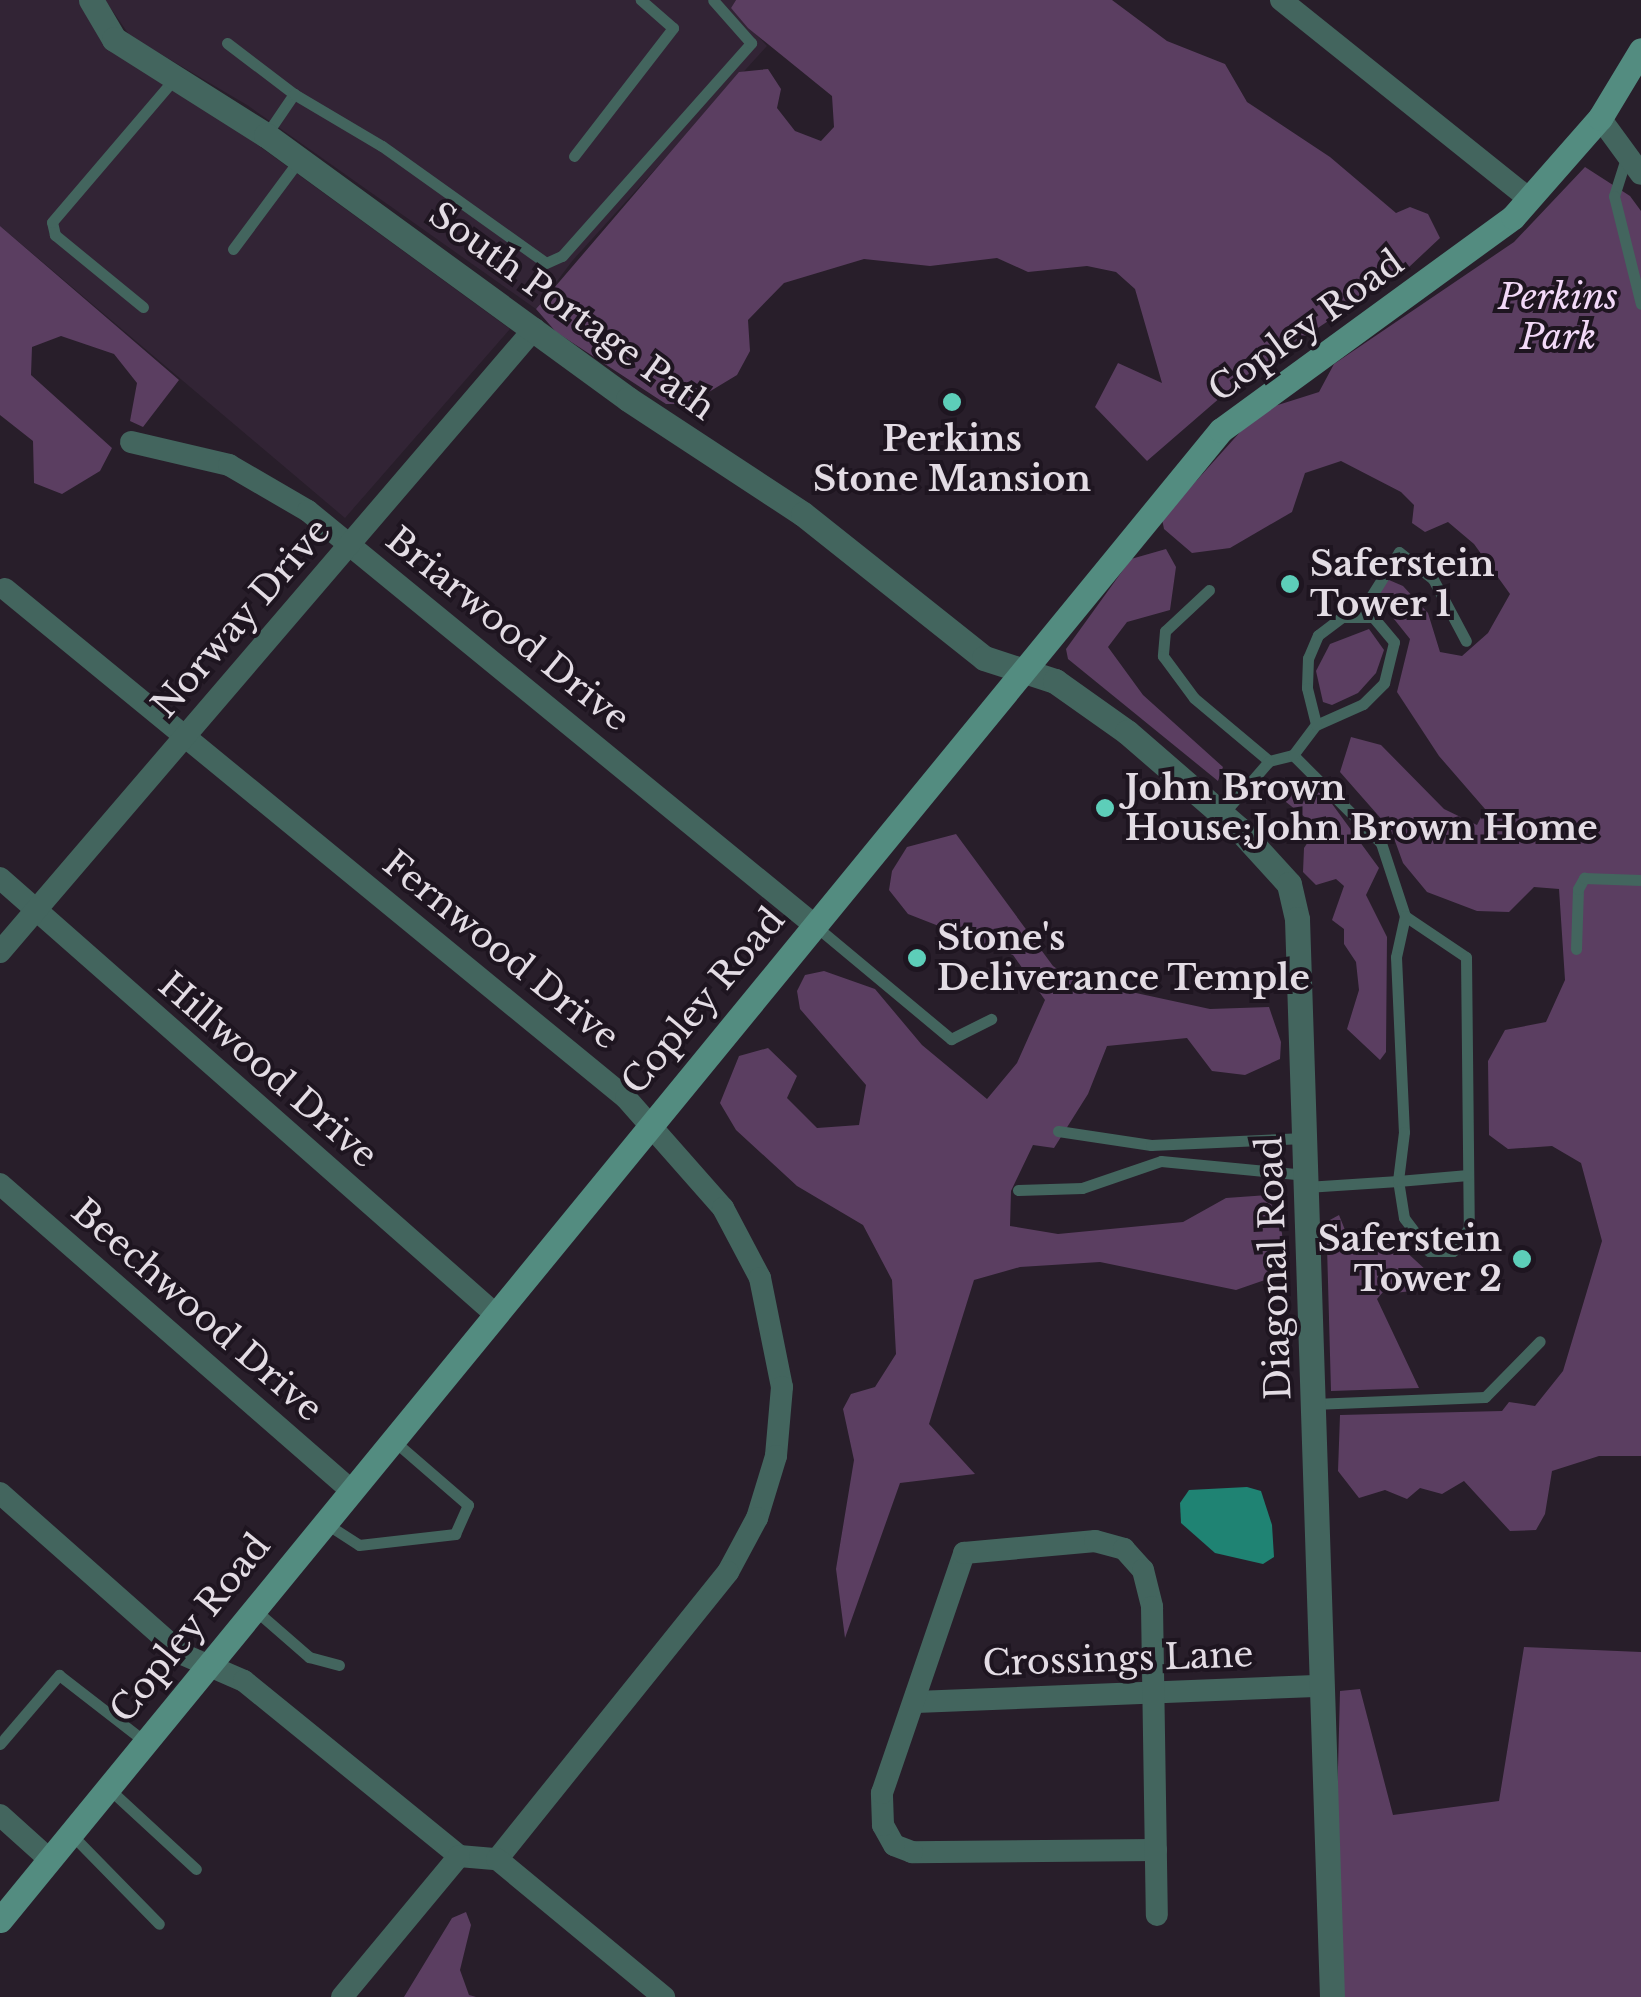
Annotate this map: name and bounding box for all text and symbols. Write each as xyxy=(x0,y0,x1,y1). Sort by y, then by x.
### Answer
street label: South Portage Path xyxy=(421,193,723,429)
street label: Copley Road xyxy=(1200,241,1412,411)
park label: Perkins Park xyxy=(1498,276,1618,358)
marker: Perkins Stone Mansion xyxy=(941,391,963,413)
place label: Perkins Stone Mansion xyxy=(813,418,1091,500)
street label: Norway Drive xyxy=(143,510,339,726)
street label: Briarwood Drive xyxy=(378,518,638,740)
place label: Saferstein Tower 1 xyxy=(1310,543,1494,625)
marker: Saferstein Tower 1 xyxy=(1279,573,1301,595)
place label: John Brown House;John Brown Home xyxy=(1125,767,1598,849)
marker: John Brown House;John Brown Home xyxy=(1094,797,1116,819)
street label: Fernwood Drive xyxy=(375,842,627,1058)
street label: Copley Road xyxy=(613,899,793,1103)
place label: Stone's Deliverance Temple xyxy=(937,917,1311,999)
marker: Stone's Deliverance Temple xyxy=(906,947,928,969)
street label: Hillwood Drive xyxy=(150,964,386,1176)
street label: Diagonal Road xyxy=(1248,1135,1300,1401)
street label: Beechwood Drive xyxy=(63,1190,331,1430)
place label: Saferstein Tower 2 xyxy=(1318,1218,1502,1300)
marker: Saferstein Tower 2 xyxy=(1511,1248,1533,1270)
street label: Copley Road xyxy=(101,1525,279,1731)
street label: Crossings Lane xyxy=(982,1633,1254,1685)

